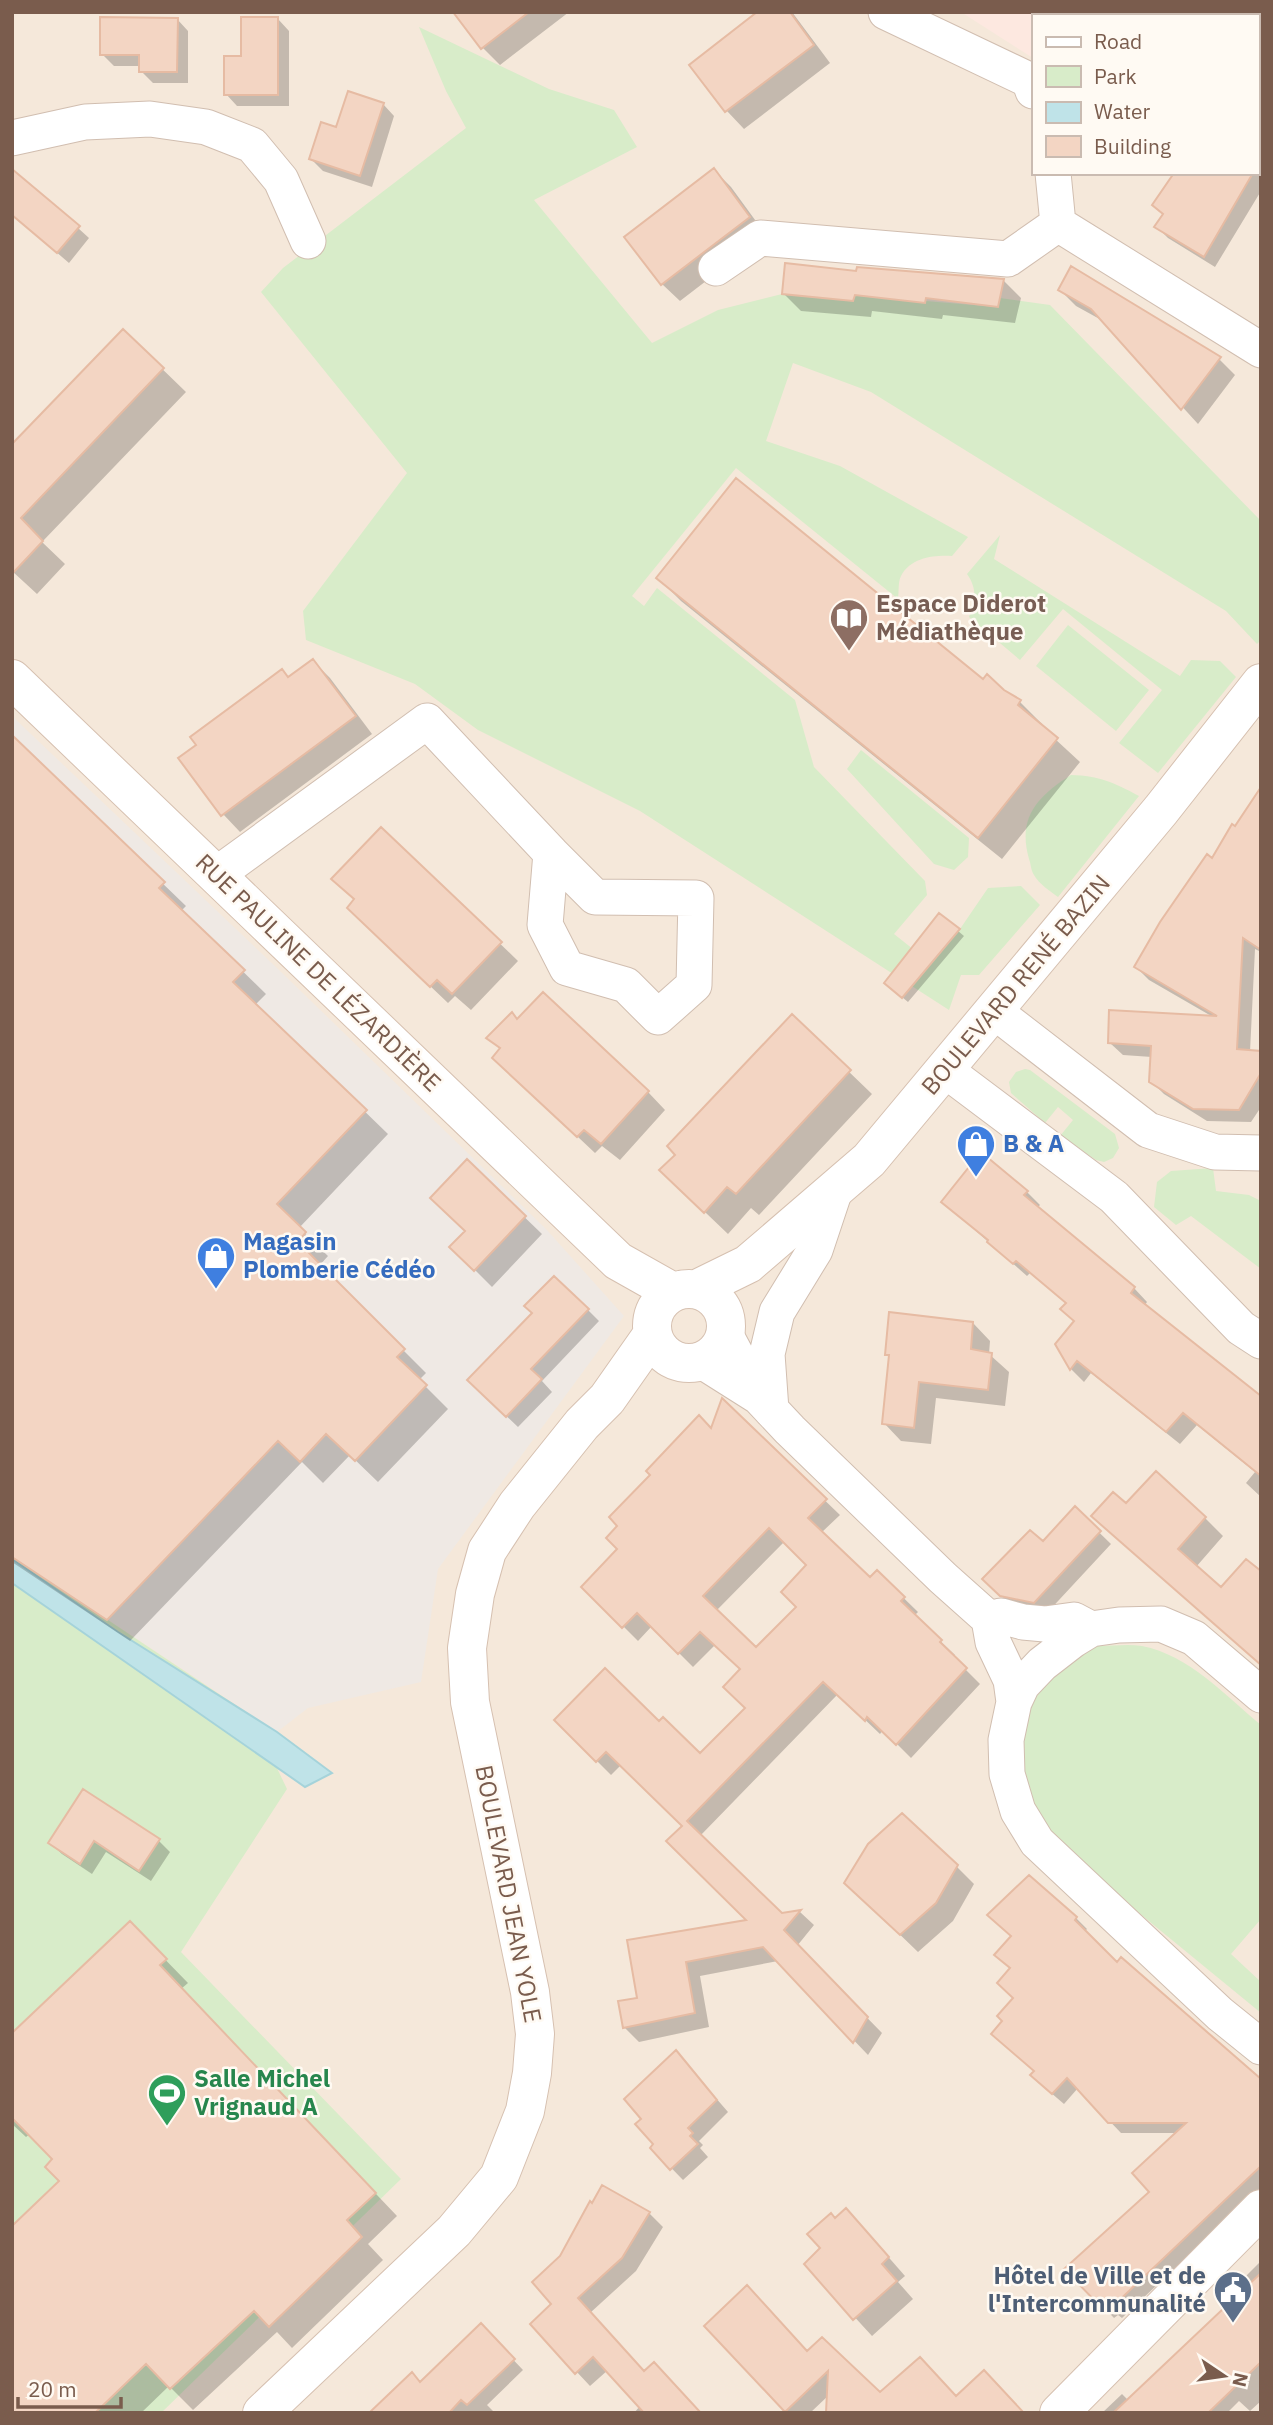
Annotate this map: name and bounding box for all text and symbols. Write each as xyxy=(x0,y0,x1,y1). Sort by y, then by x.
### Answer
legend xyxy=(1032,14,1259,175)
text: Road xyxy=(1094,27,1142,55)
text: Park xyxy=(1094,62,1137,90)
text: Water xyxy=(1094,97,1151,125)
text: Building xyxy=(1094,132,1171,160)
place label: Espace Diderot Médiathèque xyxy=(876,587,1046,647)
library icon: Espace Diderot Médiathèque xyxy=(828,597,870,652)
street label: RUE PAULINE DE LÉZARDIÈRE xyxy=(189,846,448,1098)
street label: BOULEVARD RENÉ BAZIN xyxy=(914,868,1117,1101)
shop icon: B & A xyxy=(955,1123,997,1178)
place label: B & A xyxy=(1003,1127,1064,1159)
place label: Magasin Plomberie Cédéo xyxy=(243,1225,436,1285)
shop icon: Magasin Plomberie Cédéo xyxy=(195,1235,237,1290)
street label: BOULEVARD JEAN YOLE xyxy=(468,1762,550,2025)
place label: Salle Michel Vrignaud A xyxy=(194,2062,330,2122)
sports icon: Salle Michel Vrignaud A xyxy=(146,2072,188,2127)
place label: Hôtel de Ville et de l'Intercommunalité xyxy=(988,2259,1206,2319)
public building icon: Hôtel de Ville et de l'Intercommunalité xyxy=(1212,2269,1254,2324)
north arrow xyxy=(1189,2341,1259,2411)
scale bar xyxy=(18,2366,121,2410)
text: N xyxy=(1227,2370,1254,2389)
text: 20 m xyxy=(28,2375,77,2403)

